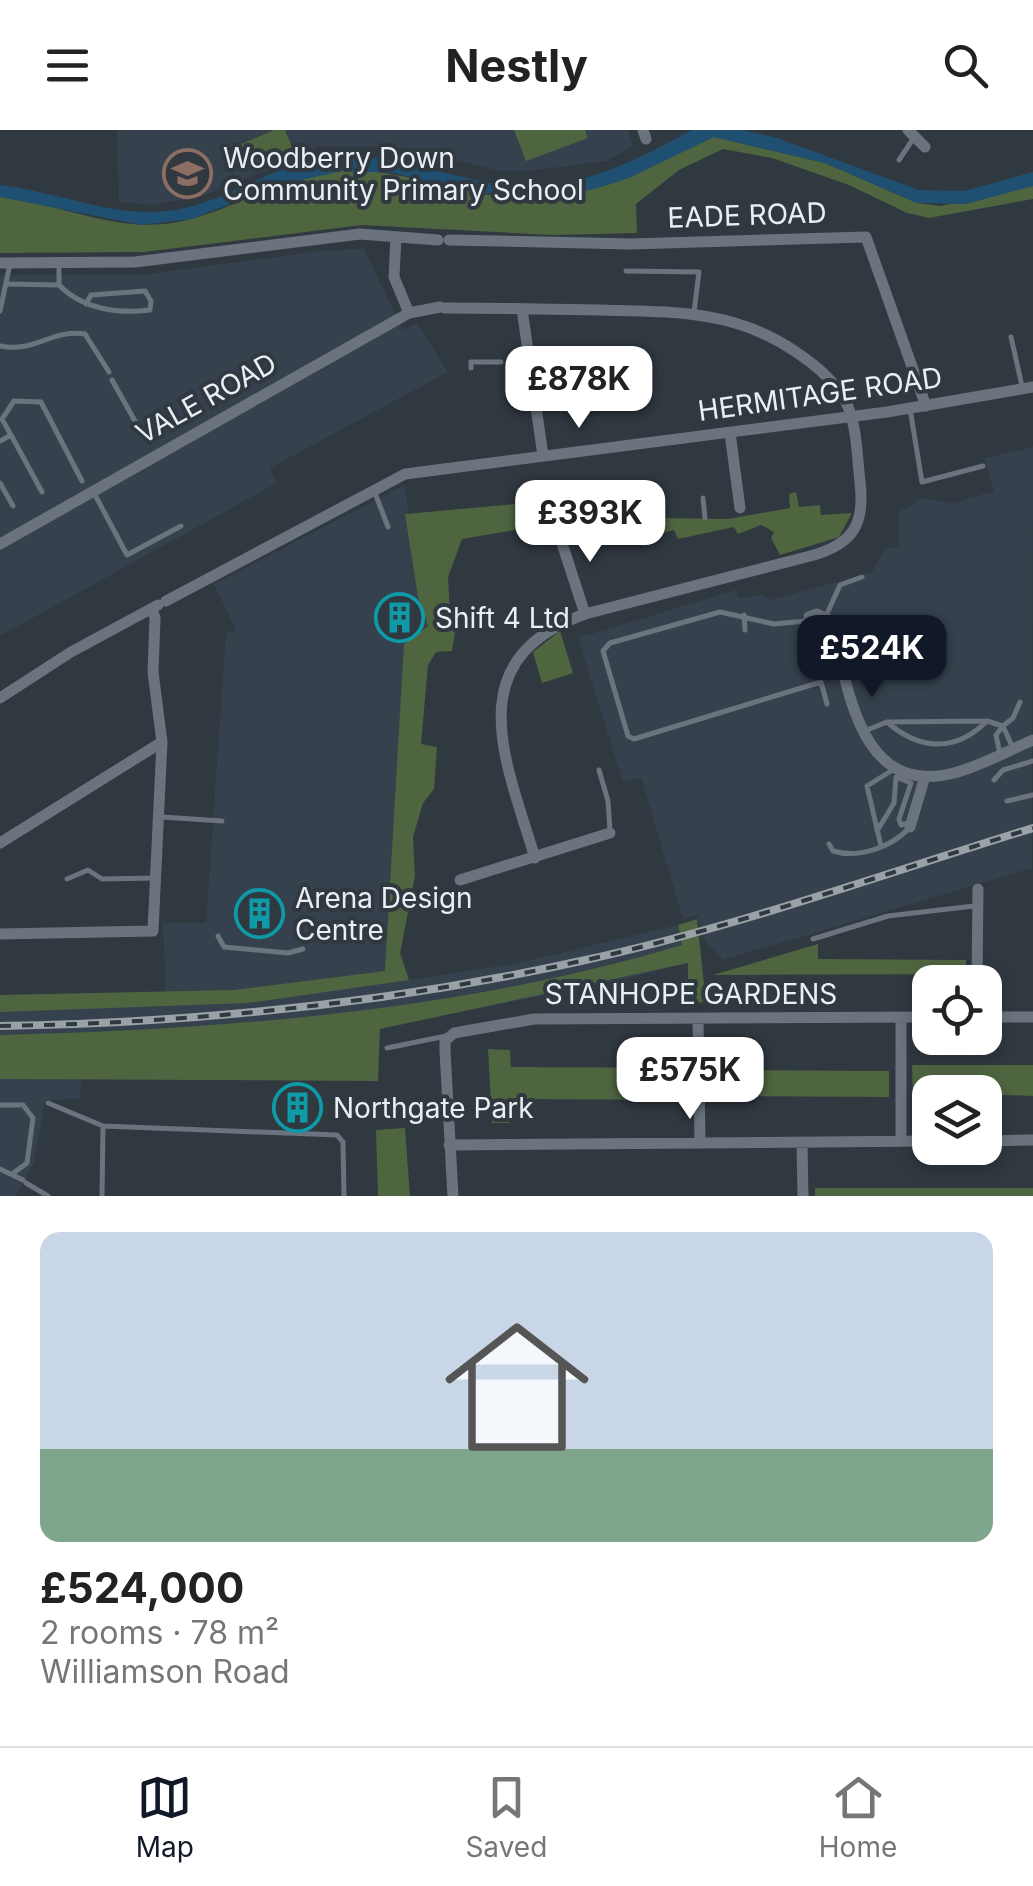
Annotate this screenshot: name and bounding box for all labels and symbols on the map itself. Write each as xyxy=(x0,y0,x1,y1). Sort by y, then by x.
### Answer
place label: Woodberry Down Community Primary School xyxy=(223,141,584,207)
school or university icon: Woodberry Down Community Primary School xyxy=(162,148,214,200)
street label: EADE ROAD xyxy=(667,195,827,235)
street label: VALE ROAD xyxy=(130,345,282,451)
pin: £878K xyxy=(509,346,649,431)
street label: HERMITAGE ROAD xyxy=(696,360,944,428)
pin: £393K xyxy=(520,480,660,565)
building icon: Shift 4 Ltd xyxy=(374,592,426,644)
place label: Shift 4 Ltd xyxy=(435,601,570,635)
pin: £524K xyxy=(802,615,942,700)
place label: Arena Design Centre xyxy=(295,881,473,947)
building icon: Arena Design Centre xyxy=(234,888,286,940)
street label: STANHOPE GARDENS xyxy=(545,977,837,1011)
pin: £575K xyxy=(620,1037,760,1122)
building icon: Northgate Park xyxy=(272,1082,324,1134)
place label: Northgate Park xyxy=(333,1091,534,1125)

